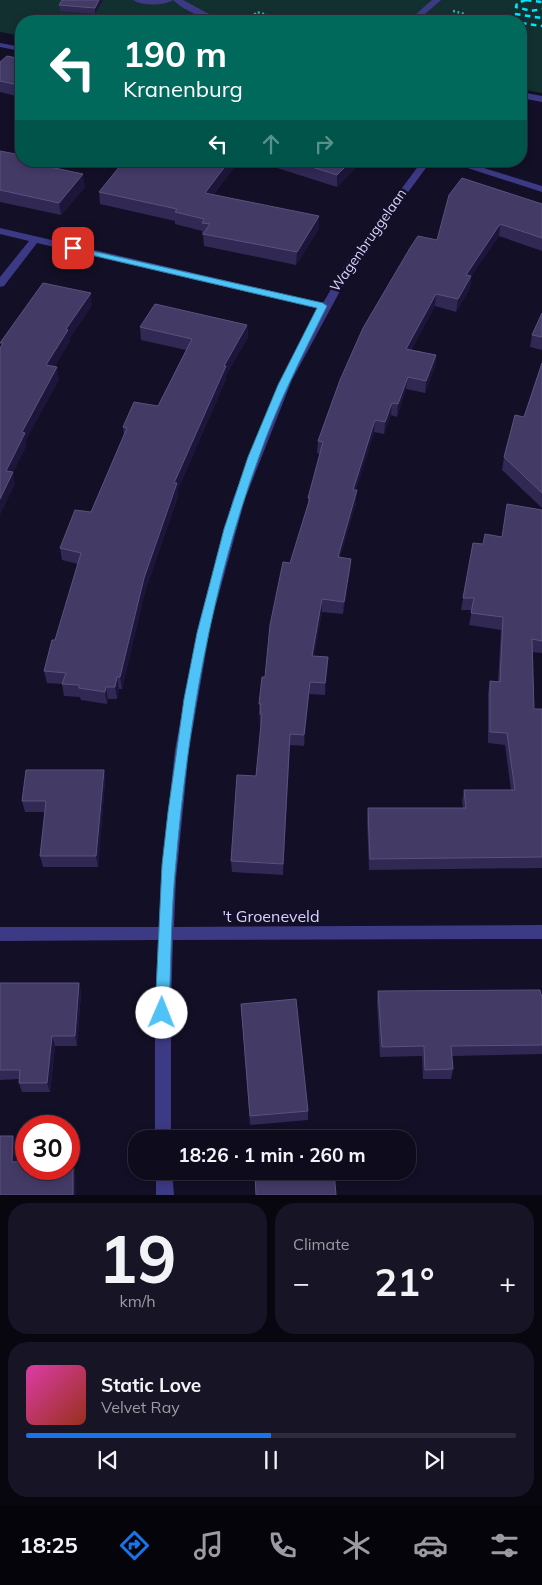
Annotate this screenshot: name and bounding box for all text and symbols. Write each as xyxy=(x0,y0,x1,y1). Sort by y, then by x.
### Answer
text: 190 m xyxy=(123,32,227,76)
icon: left xyxy=(40,35,105,100)
text: Kranenburg xyxy=(123,75,243,103)
icon: left xyxy=(204,130,232,158)
icon: ahead xyxy=(257,130,285,158)
icon: right xyxy=(310,130,338,158)
street label: Wagenbruggelaan xyxy=(326,185,410,295)
pin xyxy=(52,227,94,269)
icon: arrive xyxy=(59,234,87,262)
street label: 't Groeneveld xyxy=(222,906,320,926)
position arrow xyxy=(135,986,187,1038)
speed limit sign: 30 xyxy=(15,1115,80,1180)
text: 18:26 · 1 min · 260 m xyxy=(178,1143,366,1167)
text: 19 xyxy=(98,1218,177,1299)
text: Climate xyxy=(293,1234,349,1254)
text: 21° xyxy=(374,1258,435,1306)
text: − xyxy=(293,1265,310,1300)
text: + xyxy=(499,1265,516,1300)
text: km/h xyxy=(119,1291,156,1311)
text: Static Love xyxy=(101,1373,201,1397)
text: Velvet Ray xyxy=(101,1397,180,1417)
icon: previous xyxy=(94,1446,122,1474)
icon: pause xyxy=(257,1446,285,1474)
icon: next xyxy=(420,1446,448,1474)
icon: directions xyxy=(117,1528,152,1563)
icon: music xyxy=(191,1528,226,1563)
icon: phone xyxy=(265,1528,300,1563)
icon: climate xyxy=(339,1528,374,1563)
icon: car xyxy=(413,1528,448,1563)
icon: filters xyxy=(487,1528,522,1563)
text: 18:25 xyxy=(20,1531,78,1559)

